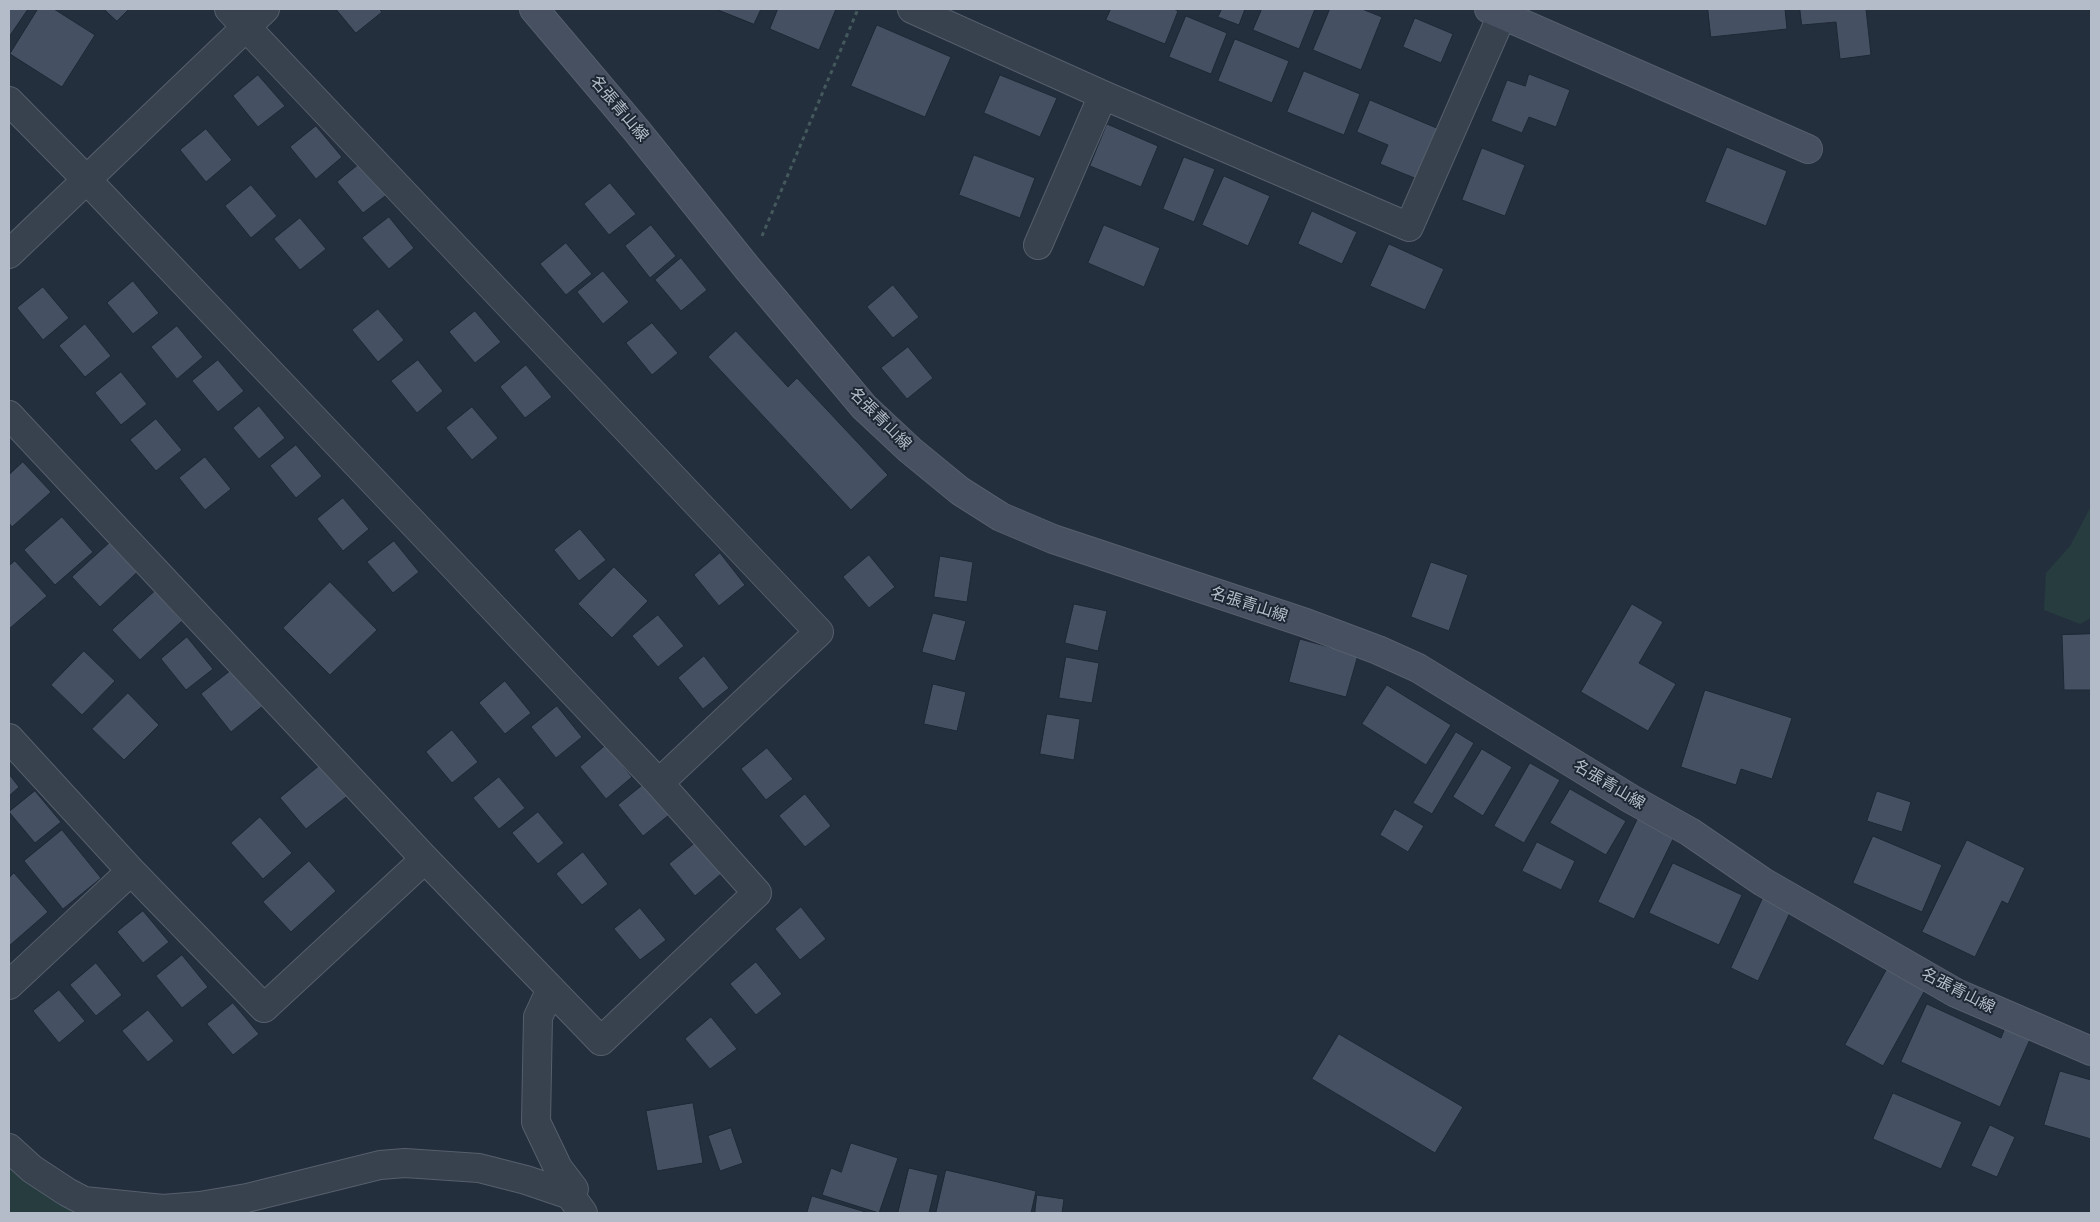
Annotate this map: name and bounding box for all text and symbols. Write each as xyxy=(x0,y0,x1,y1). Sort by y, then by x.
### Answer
street label: 名張青山線 xyxy=(586,72,652,146)
street label: 名張青山線 xyxy=(845,384,915,454)
street label: 名張青山線 xyxy=(1208,584,1290,626)
street label: 名張青山線 xyxy=(1570,756,1648,814)
street label: 名張青山線 xyxy=(1918,964,1998,1018)

